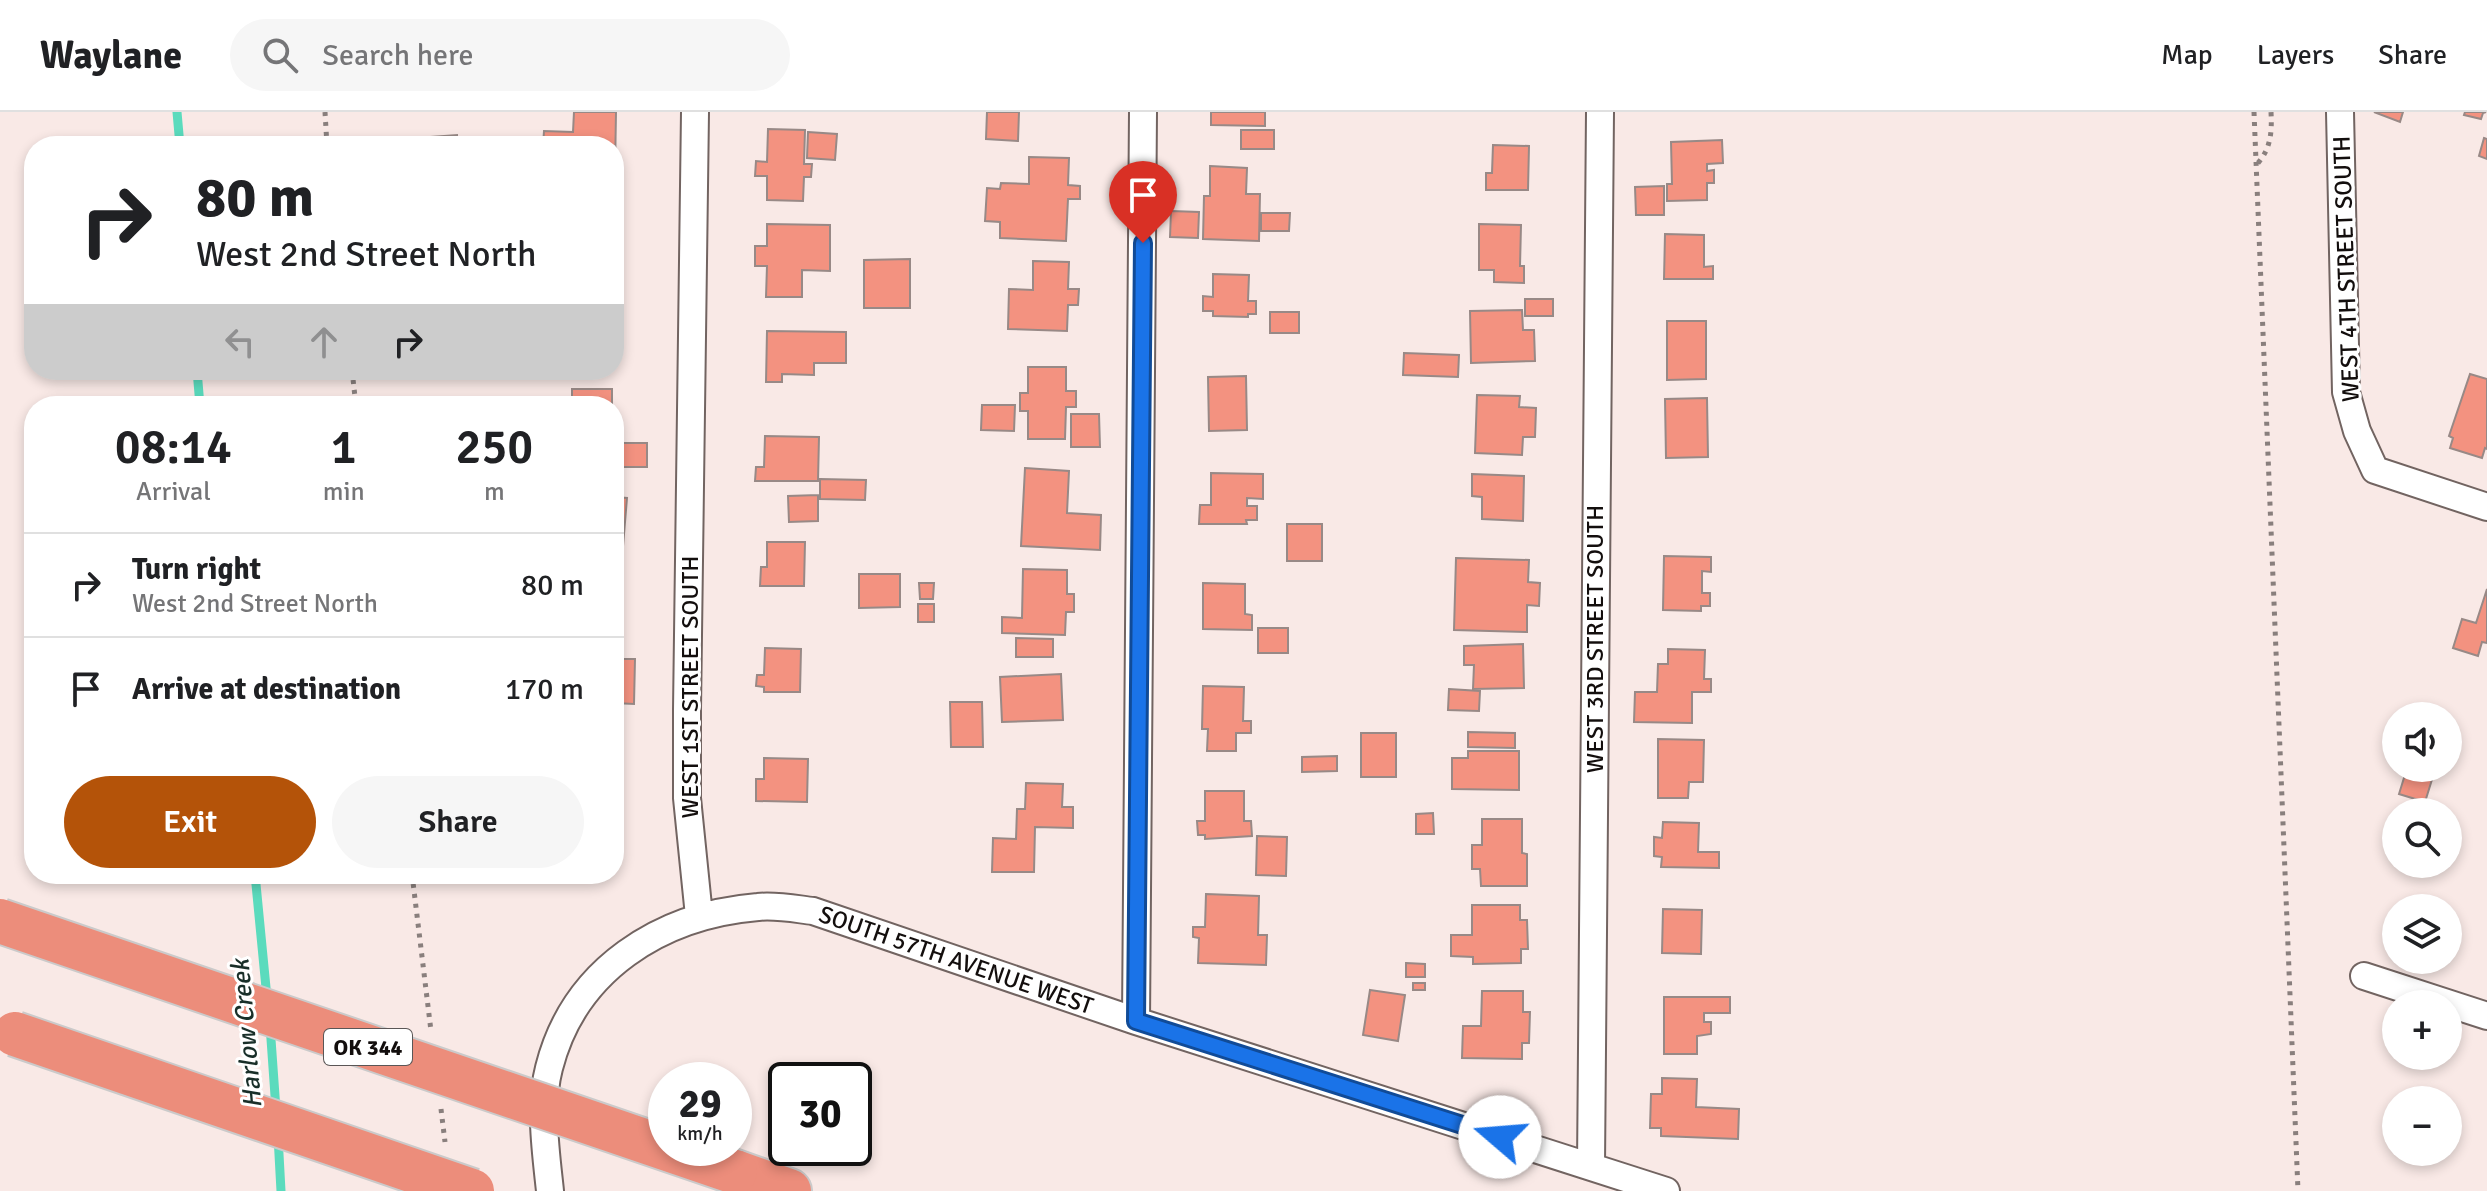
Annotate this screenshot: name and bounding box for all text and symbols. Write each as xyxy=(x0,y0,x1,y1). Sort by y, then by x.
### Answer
search box xyxy=(230,19,790,91)
text: Waylane xyxy=(40,32,182,79)
icon: search xyxy=(258,33,302,77)
text: Search here xyxy=(322,37,474,74)
text: Map xyxy=(2161,38,2213,72)
text: Layers xyxy=(2257,38,2334,72)
text: Share xyxy=(2378,38,2447,72)
street label: WEST 4TH STREET SOUTH xyxy=(2326,135,2366,403)
pin xyxy=(1109,161,1177,243)
text: 80 m xyxy=(196,163,314,232)
icon: right xyxy=(64,168,168,272)
icon: arrive xyxy=(1121,173,1165,217)
text: West 2nd Street North xyxy=(196,232,537,277)
icon: left xyxy=(218,320,262,364)
icon: ahead xyxy=(302,320,346,364)
icon: right xyxy=(386,320,430,364)
text: 08:14 xyxy=(115,418,232,477)
text: 1 xyxy=(331,418,357,477)
text: 250 xyxy=(455,418,533,477)
text: Arrival xyxy=(136,476,211,508)
text: min xyxy=(323,476,365,508)
text: m xyxy=(484,476,505,508)
street label: WEST 3RD STREET SOUTH xyxy=(1580,505,1610,773)
text: Turn right xyxy=(132,551,261,588)
street label: WEST 1ST STREET SOUTH xyxy=(675,556,705,818)
icon: right xyxy=(64,563,108,607)
text: 80 m xyxy=(521,567,584,604)
text: West 2nd Street North xyxy=(132,588,378,620)
icon: arrive xyxy=(64,667,108,711)
text: Arrive at destination xyxy=(132,671,401,708)
text: 170 m xyxy=(505,671,584,708)
map controls xyxy=(2382,702,2462,1166)
button: sound xyxy=(2382,702,2462,782)
button: Exit xyxy=(64,776,316,868)
button: Share xyxy=(332,776,584,868)
button: search xyxy=(2382,798,2462,878)
button: layers xyxy=(2382,894,2462,974)
street label: SOUTH 57TH AVENUE WEST xyxy=(815,899,1097,1021)
water label: Harlow Creek xyxy=(224,956,269,1110)
button: + xyxy=(2382,990,2462,1070)
road number: OK 344 xyxy=(324,1029,412,1065)
speed limit sign: 30 xyxy=(768,1062,872,1166)
text: 29 xyxy=(678,1079,722,1129)
button: − xyxy=(2382,1086,2462,1166)
position arrow xyxy=(1458,1095,1542,1179)
text: km/h xyxy=(677,1121,723,1146)

